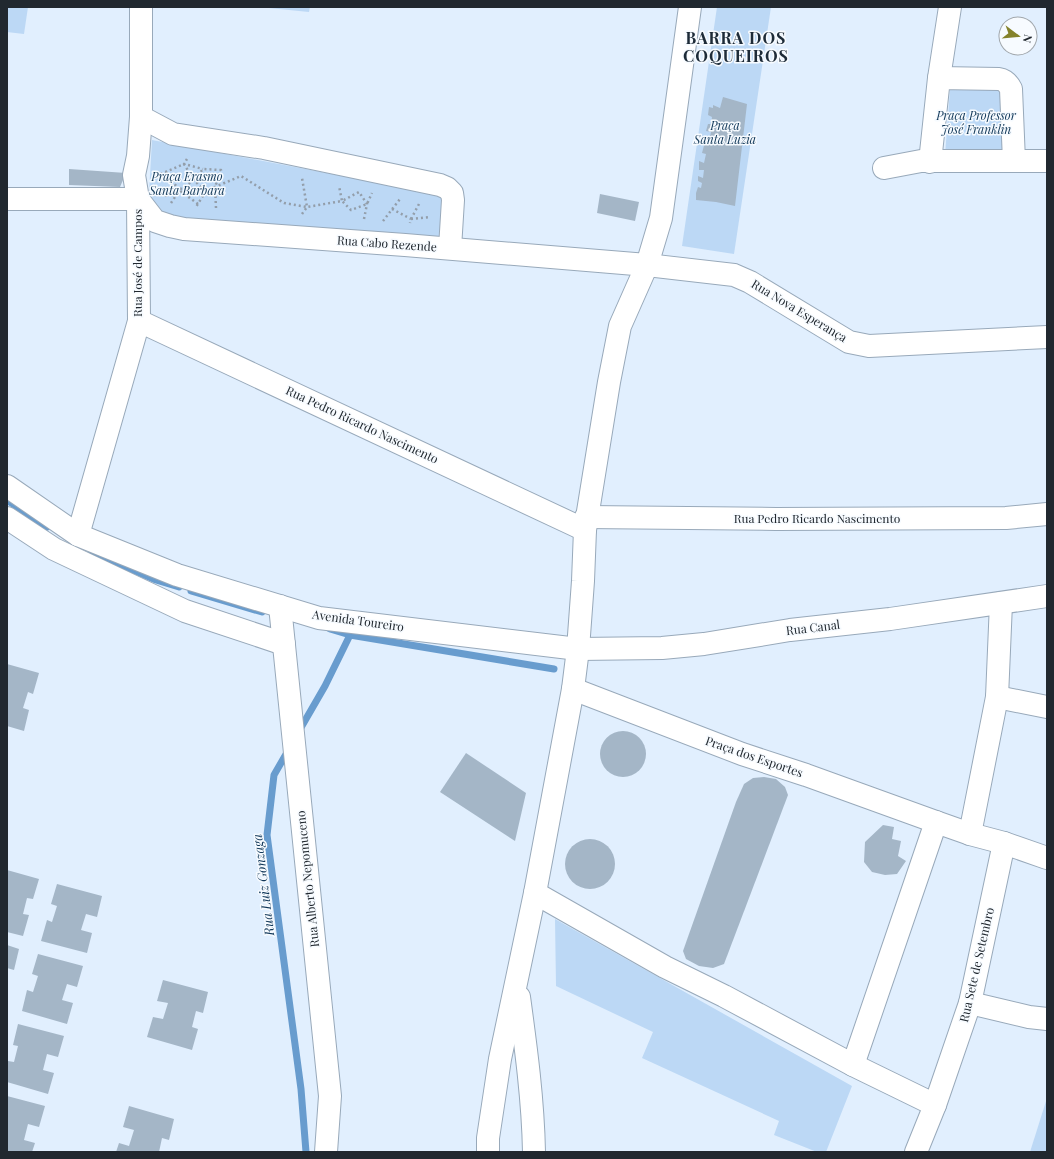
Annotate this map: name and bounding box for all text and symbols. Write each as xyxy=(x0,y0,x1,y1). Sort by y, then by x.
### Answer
north arrow xyxy=(998,16,1038,56)
district label: BARRA DOS COQUEIROS xyxy=(683,27,789,66)
text: N xyxy=(1020,33,1036,45)
park label: Praça Professor José Franklin xyxy=(935,107,1017,137)
park label: Praça Santa Luzia xyxy=(693,117,756,147)
park label: Praça Erasmo Santa Barbara xyxy=(148,168,225,198)
street label: Rua José de Campos xyxy=(129,209,145,317)
street label: Rua Cabo Rezende xyxy=(337,232,437,254)
street label: Rua Nova Esperança xyxy=(749,275,850,345)
street label: Rua Pedro Ricardo Nascimento xyxy=(284,382,442,467)
street label: Rua Pedro Ricardo Nascimento xyxy=(734,510,901,526)
street label: Avenida Toureiro xyxy=(310,606,405,634)
street label: Rua Canal xyxy=(785,616,841,638)
street label: Praça dos Esportes xyxy=(703,732,805,780)
street label: Rua Alberto Nepomuceno xyxy=(292,810,322,948)
water label: Rua Luiz Gonzaga xyxy=(248,833,277,938)
street label: Rua Sete de Setembro xyxy=(955,905,997,1024)

